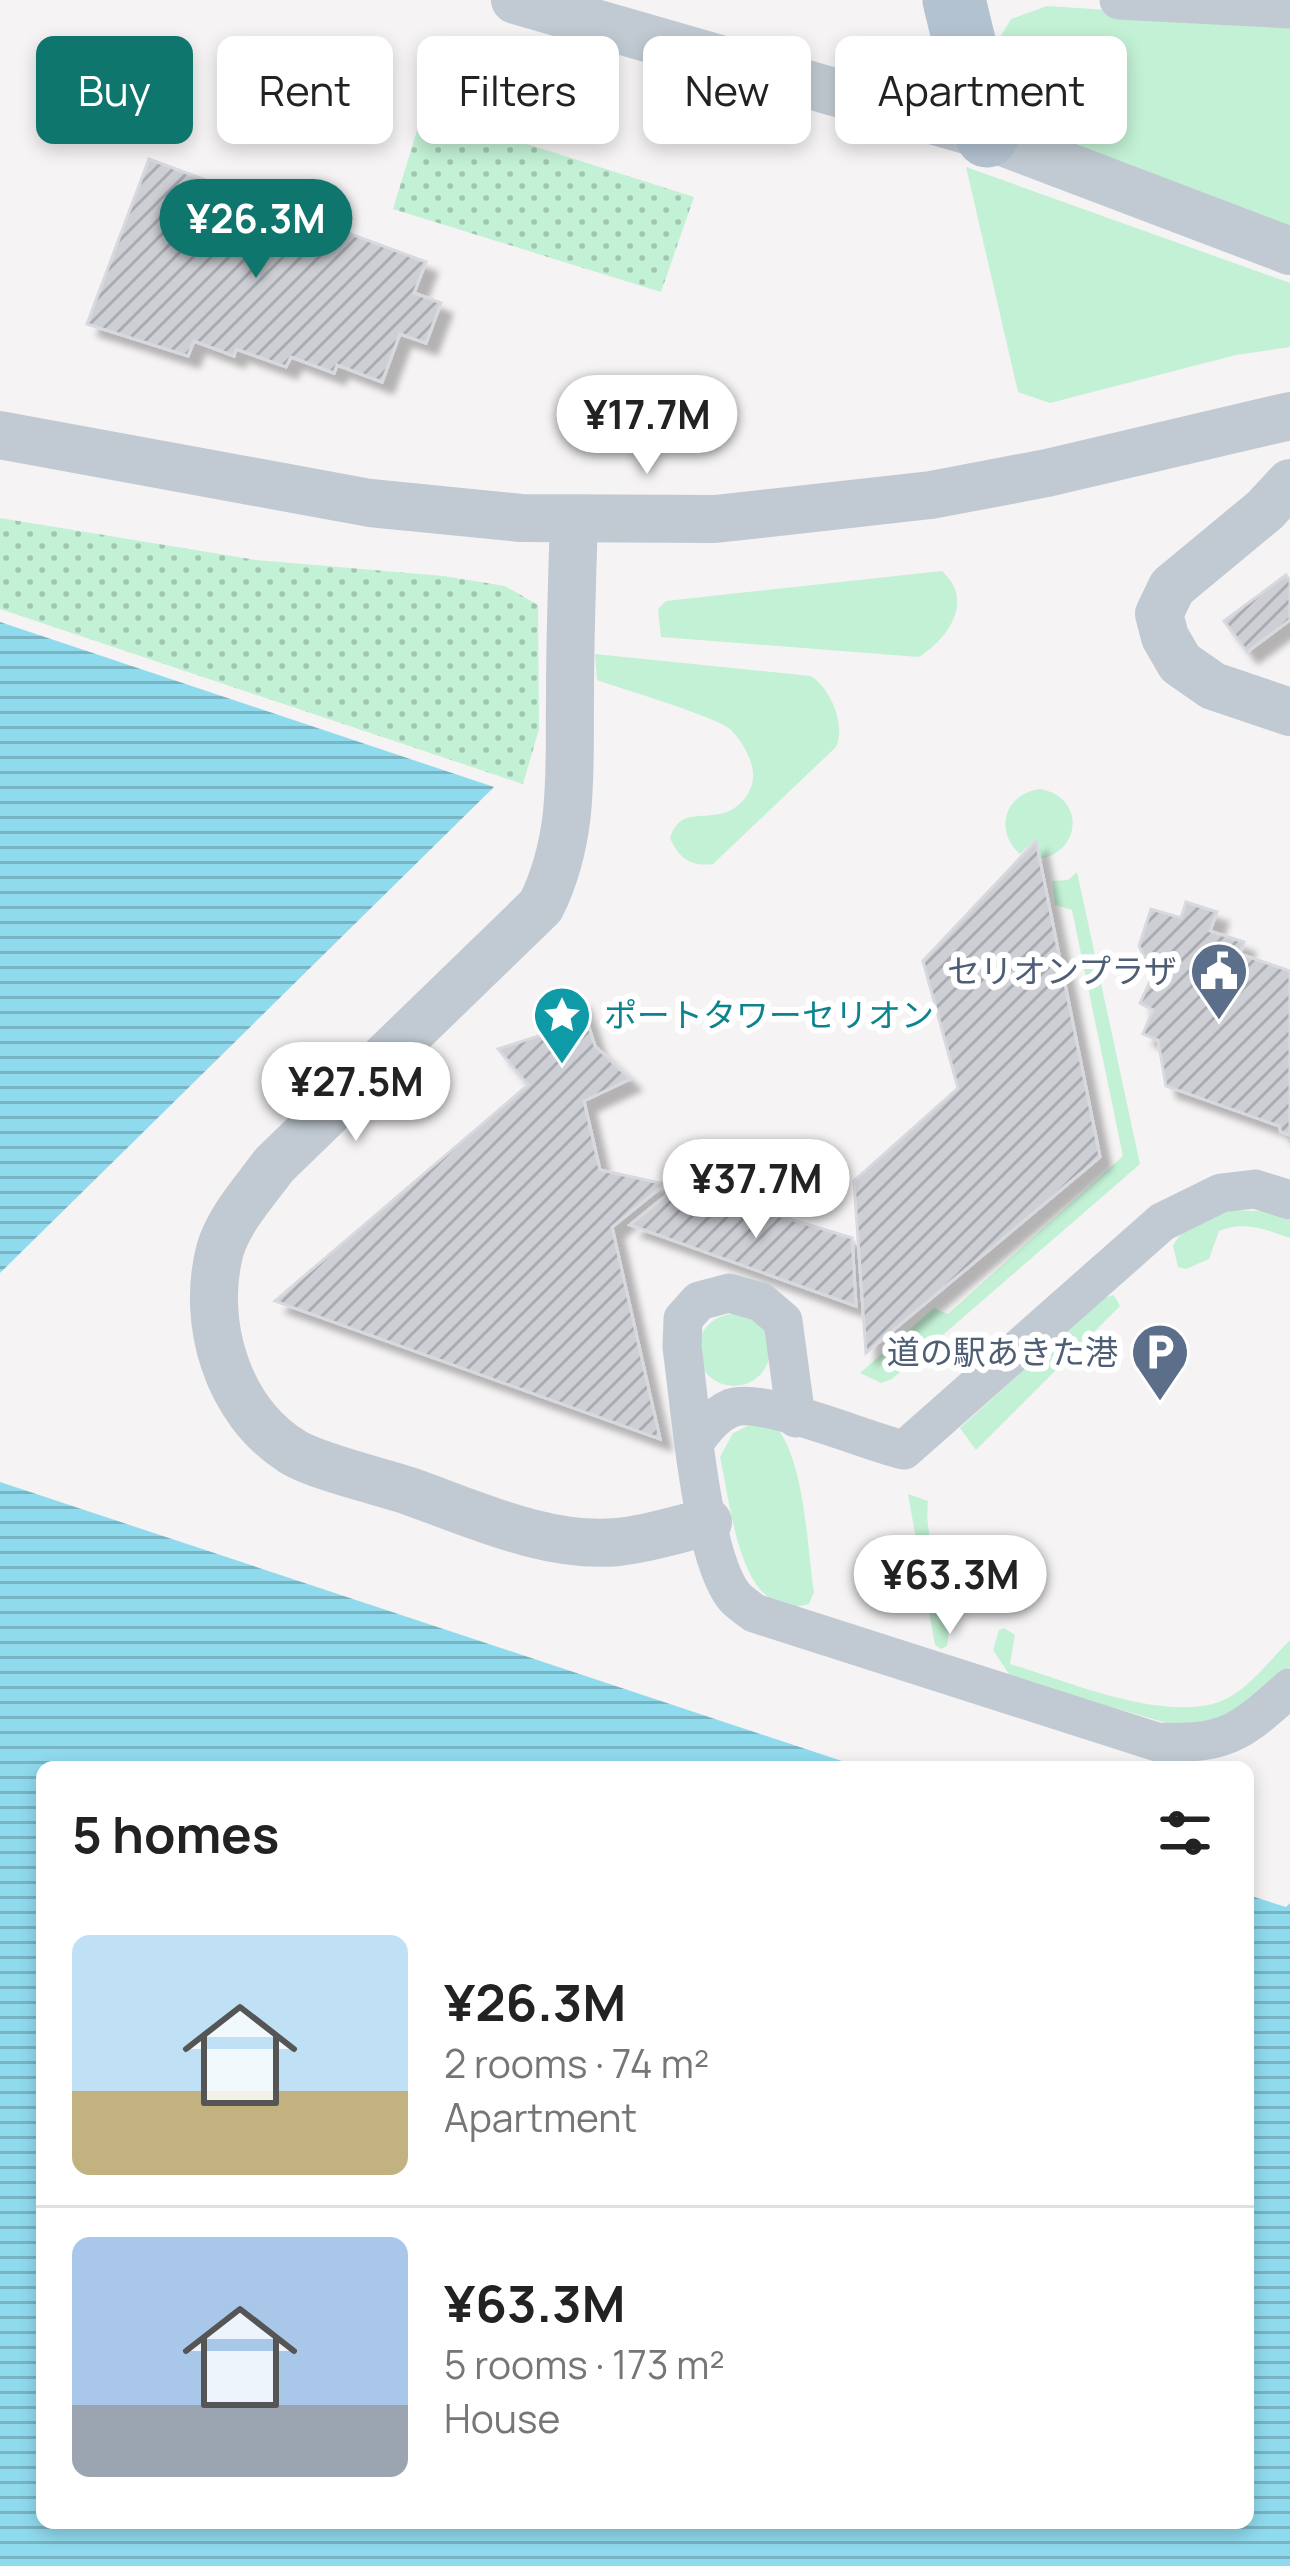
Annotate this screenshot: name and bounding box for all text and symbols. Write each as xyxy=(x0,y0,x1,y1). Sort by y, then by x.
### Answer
chip: Buy xyxy=(36,36,193,144)
chip: Rent xyxy=(217,36,393,144)
chip: Filters xyxy=(417,36,619,144)
chip: New xyxy=(643,36,811,144)
chip: Apartment xyxy=(835,36,1127,144)
pin: ¥26.3M xyxy=(158,179,354,281)
text: ¥26.3M xyxy=(186,191,326,245)
pin: ¥17.7M xyxy=(549,375,745,477)
text: ¥17.7M xyxy=(583,387,711,441)
public building icon: セリオンプラザ xyxy=(1188,940,1250,1022)
place label: セリオンプラザ xyxy=(947,948,1177,993)
place icon: ポートタワーセリオン xyxy=(531,984,593,1066)
place label: ポートタワーセリオン xyxy=(604,992,934,1037)
pin: ¥27.5M xyxy=(258,1042,454,1144)
text: ¥27.5M xyxy=(288,1054,424,1108)
pin: ¥37.7M xyxy=(658,1139,854,1241)
text: ¥37.7M xyxy=(690,1151,822,1205)
parking icon: 道の駅あきた港 xyxy=(1129,1321,1191,1403)
place label: 道の駅あきた港 xyxy=(887,1329,1118,1374)
pin: ¥63.3M xyxy=(852,1535,1048,1637)
text: ¥63.3M xyxy=(881,1547,1019,1601)
text: 5 homes xyxy=(72,1799,279,1868)
icon: filters xyxy=(1152,1800,1218,1866)
text: ¥26.3M xyxy=(444,1967,626,2036)
icon: home xyxy=(168,1983,312,2127)
text: 2 rooms · 74 m² xyxy=(444,2036,709,2090)
text: Apartment xyxy=(444,2090,637,2144)
text: ¥63.3M xyxy=(444,2268,625,2337)
icon: home xyxy=(168,2285,312,2429)
text: 5 rooms · 173 m² xyxy=(444,2337,725,2391)
text: House xyxy=(444,2391,560,2445)

